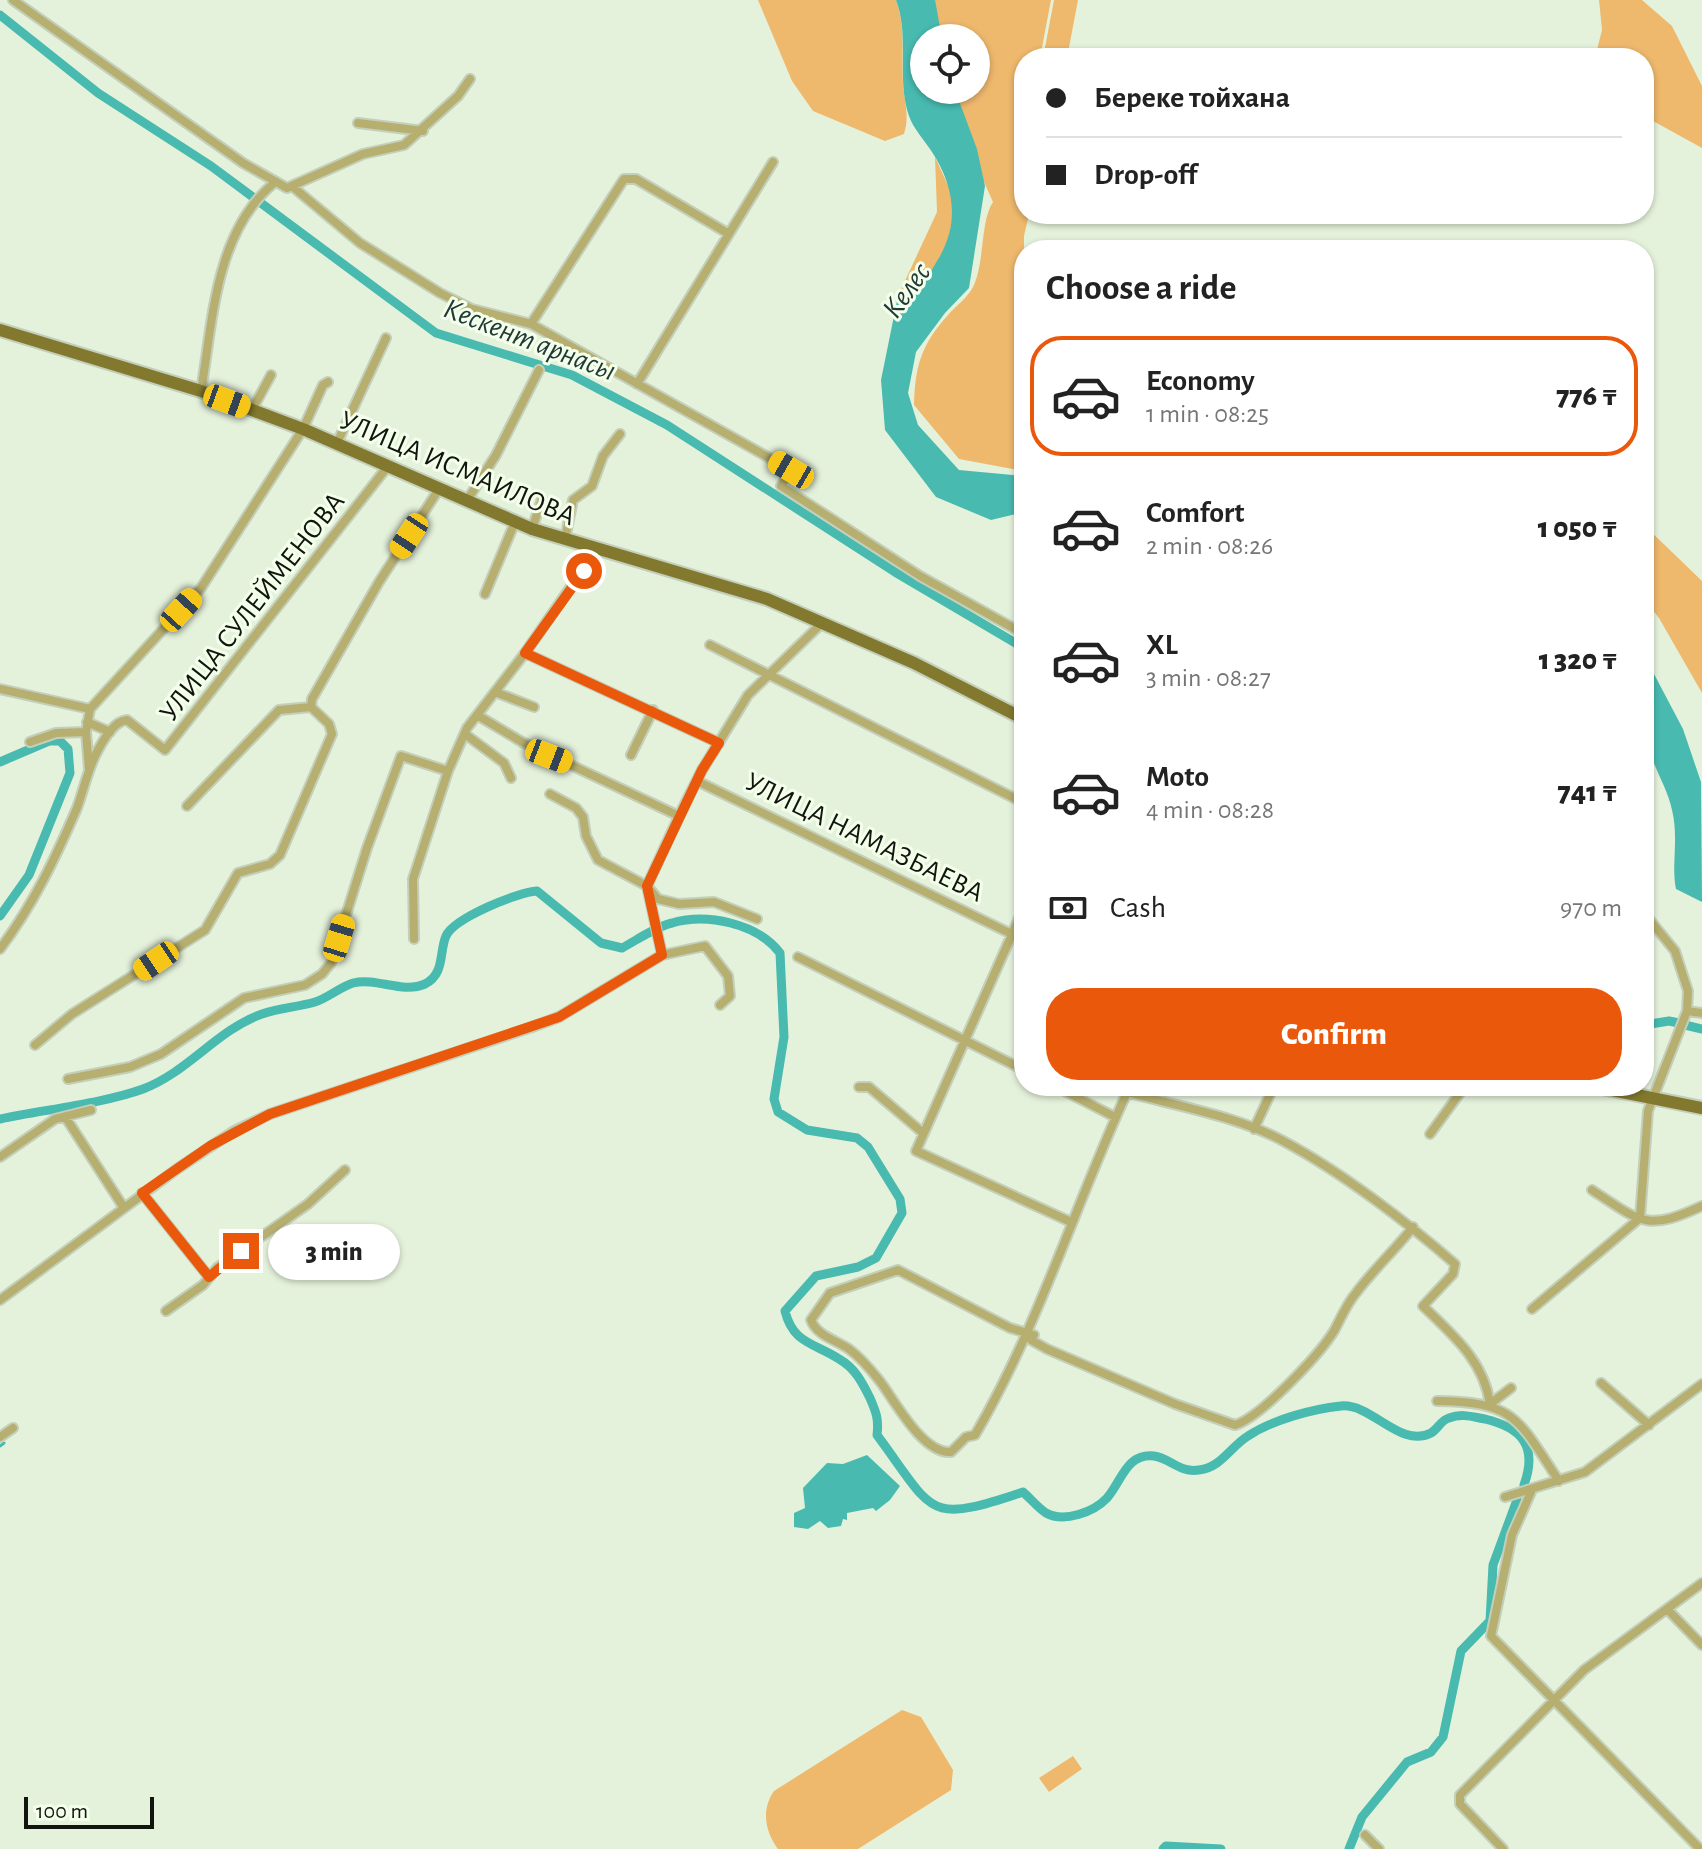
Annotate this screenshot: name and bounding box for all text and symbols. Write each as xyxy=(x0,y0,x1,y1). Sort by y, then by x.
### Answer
map controls xyxy=(910,24,990,104)
button: locate xyxy=(910,24,990,104)
text: Береке тойхана xyxy=(1094,83,1290,113)
text: Drop-off xyxy=(1094,160,1197,190)
water label: Келес xyxy=(877,257,937,324)
text: Choose a ride xyxy=(1046,270,1236,306)
water label: Кескент арнасы xyxy=(440,293,620,386)
icon: car xyxy=(1050,360,1122,432)
text: Economy xyxy=(1146,366,1255,396)
text: 776 ₸ xyxy=(1556,381,1618,411)
car xyxy=(200,382,254,420)
text: 1 min · 08:25 xyxy=(1146,401,1269,427)
street label: УЛИЦА ИСМАИЛОВА xyxy=(335,406,579,531)
car xyxy=(764,448,818,492)
street label: УЛИЦА СУЛЕЙМЕНОВА xyxy=(154,487,350,727)
icon: car xyxy=(1050,492,1122,564)
text: Comfort xyxy=(1146,498,1245,528)
car xyxy=(386,509,432,563)
text: 1 050 ₸ xyxy=(1538,513,1618,543)
text: 2 min · 08:26 xyxy=(1146,533,1273,559)
route start xyxy=(566,553,602,589)
car xyxy=(156,584,206,636)
icon: car xyxy=(1050,624,1122,696)
text: XL xyxy=(1146,630,1178,660)
text: 1 320 ₸ xyxy=(1539,645,1618,675)
text: 3 min · 08:27 xyxy=(1146,665,1271,691)
car xyxy=(522,736,576,776)
icon: car xyxy=(1050,756,1122,828)
text: Moto xyxy=(1146,762,1209,792)
street label: УЛИЦА НАМАЗБАЕВА xyxy=(741,768,988,908)
text: 741 ₸ xyxy=(1558,777,1618,807)
text: 4 min · 08:28 xyxy=(1146,797,1274,823)
icon: cash xyxy=(1046,886,1090,930)
text: Cash xyxy=(1110,893,1166,923)
text: 970 m xyxy=(1560,895,1622,921)
car xyxy=(321,912,357,964)
car xyxy=(129,938,183,984)
button: Confirm xyxy=(1046,988,1622,1080)
callout: 3 min xyxy=(269,1223,401,1279)
route end xyxy=(223,1233,259,1269)
text: 3 min xyxy=(305,1239,363,1265)
scale bar xyxy=(24,1793,154,1829)
text: 100 m xyxy=(36,1800,88,1822)

